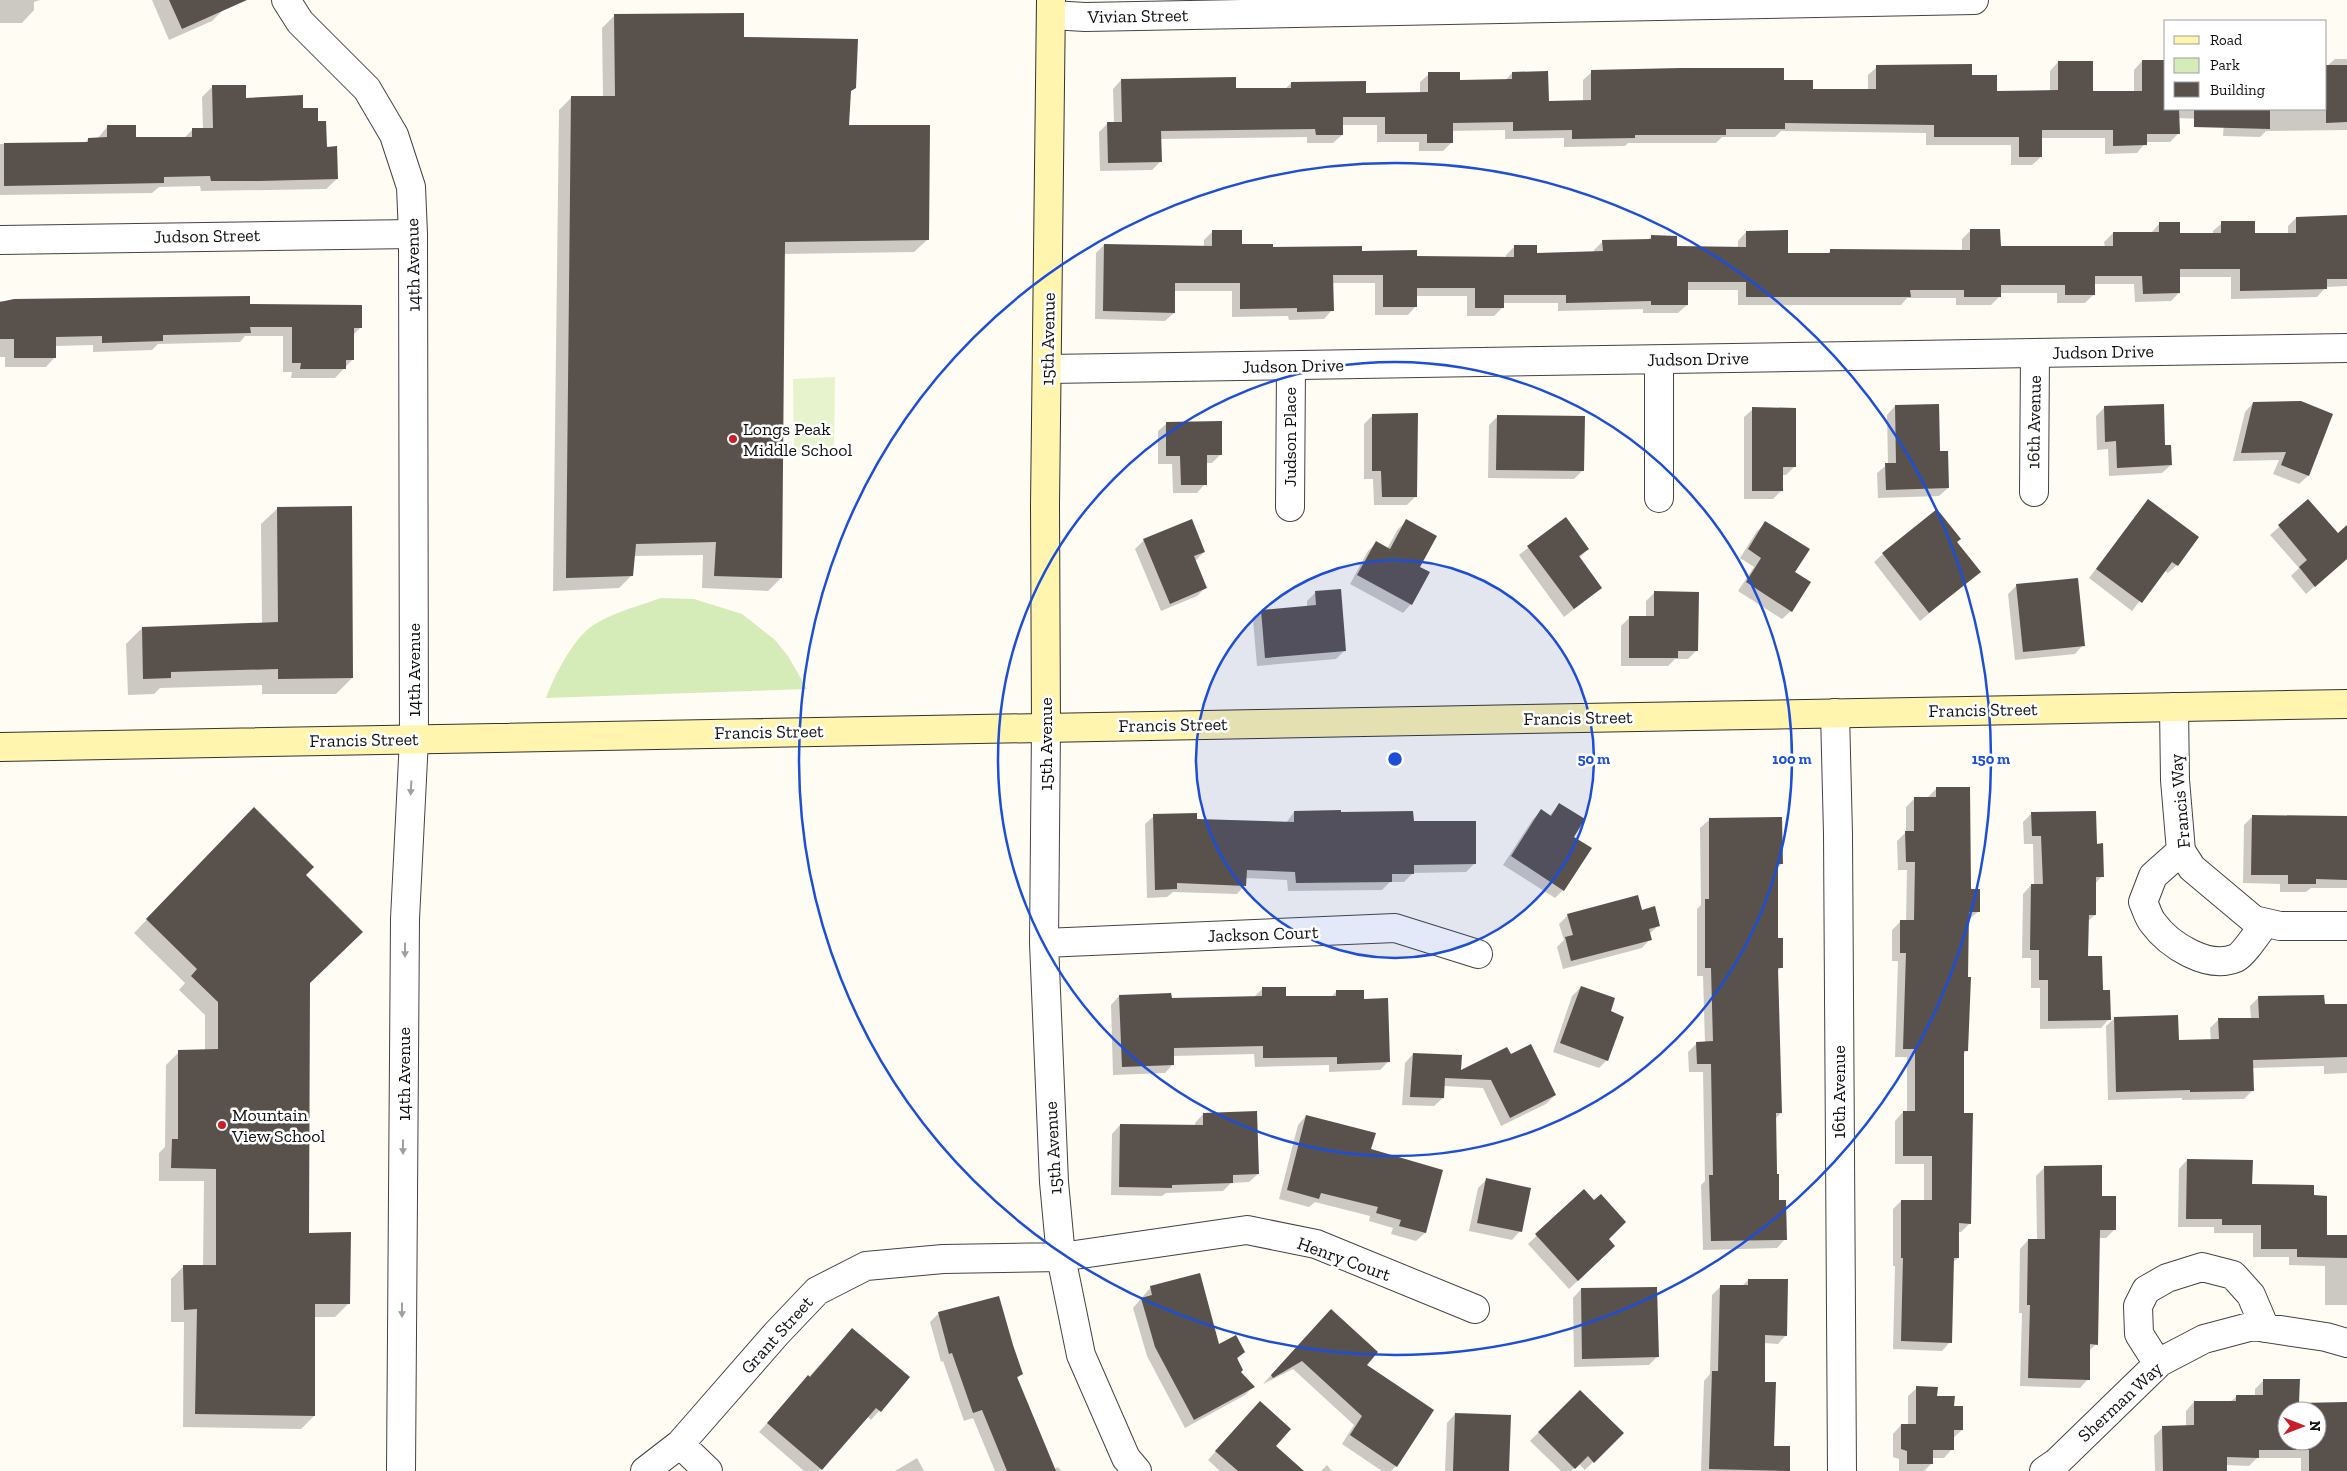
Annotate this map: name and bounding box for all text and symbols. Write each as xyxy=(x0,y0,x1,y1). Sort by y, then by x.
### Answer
street label: Vivian Street xyxy=(1086,4,1189,28)
legend xyxy=(2164,20,2327,110)
text: Road xyxy=(2210,31,2243,49)
text: Park xyxy=(2210,56,2240,74)
text: Building xyxy=(2210,81,2265,99)
street label: 14th Avenue xyxy=(401,218,425,312)
street label: Judson Street xyxy=(153,224,261,248)
street label: 15th Avenue xyxy=(1036,292,1060,386)
street label: Judson Drive xyxy=(2052,340,2154,364)
street label: Judson Drive xyxy=(1647,347,1749,371)
street label: Judson Drive xyxy=(1242,354,1344,378)
street label: 16th Avenue xyxy=(2022,375,2046,469)
street label: Judson Place xyxy=(1279,387,1301,487)
place label: Longs Peak Middle School xyxy=(743,418,852,461)
marker: Longs Peak Middle School xyxy=(727,433,739,445)
street label: 14th Avenue xyxy=(403,623,425,717)
street label: 15th Avenue xyxy=(1035,697,1057,791)
street label: Francis Street xyxy=(1928,698,2038,722)
street label: Francis Street xyxy=(1523,706,1633,730)
street label: Francis Street xyxy=(1118,713,1228,737)
street label: Francis Street xyxy=(714,720,824,744)
street label: Francis Street xyxy=(309,728,419,752)
centre of rings xyxy=(1386,750,1404,768)
text: 50 m xyxy=(1578,750,1610,768)
text: 100 m xyxy=(1772,750,1812,768)
text: 150 m xyxy=(1972,750,2010,768)
street label: Francis Way xyxy=(2165,752,2195,849)
one-way arrow xyxy=(407,780,415,796)
street label: Jackson Court xyxy=(1207,921,1319,947)
one-way arrow xyxy=(401,942,409,958)
street label: 14th Avenue xyxy=(393,1027,415,1121)
street label: 16th Avenue xyxy=(1828,1045,1850,1139)
street label: 15th Avenue xyxy=(1040,1101,1066,1195)
place label: Mountain View School xyxy=(231,1104,326,1147)
marker: Mountain View School xyxy=(216,1119,228,1131)
one-way arrow xyxy=(399,1140,407,1156)
street label: Henry Court xyxy=(1294,1232,1394,1286)
street label: Grant Street xyxy=(736,1291,818,1378)
one-way arrow xyxy=(398,1302,406,1318)
street label: Sherman Way xyxy=(2073,1357,2167,1447)
north arrow xyxy=(2277,1401,2327,1451)
text: N xyxy=(2306,1421,2323,1432)

